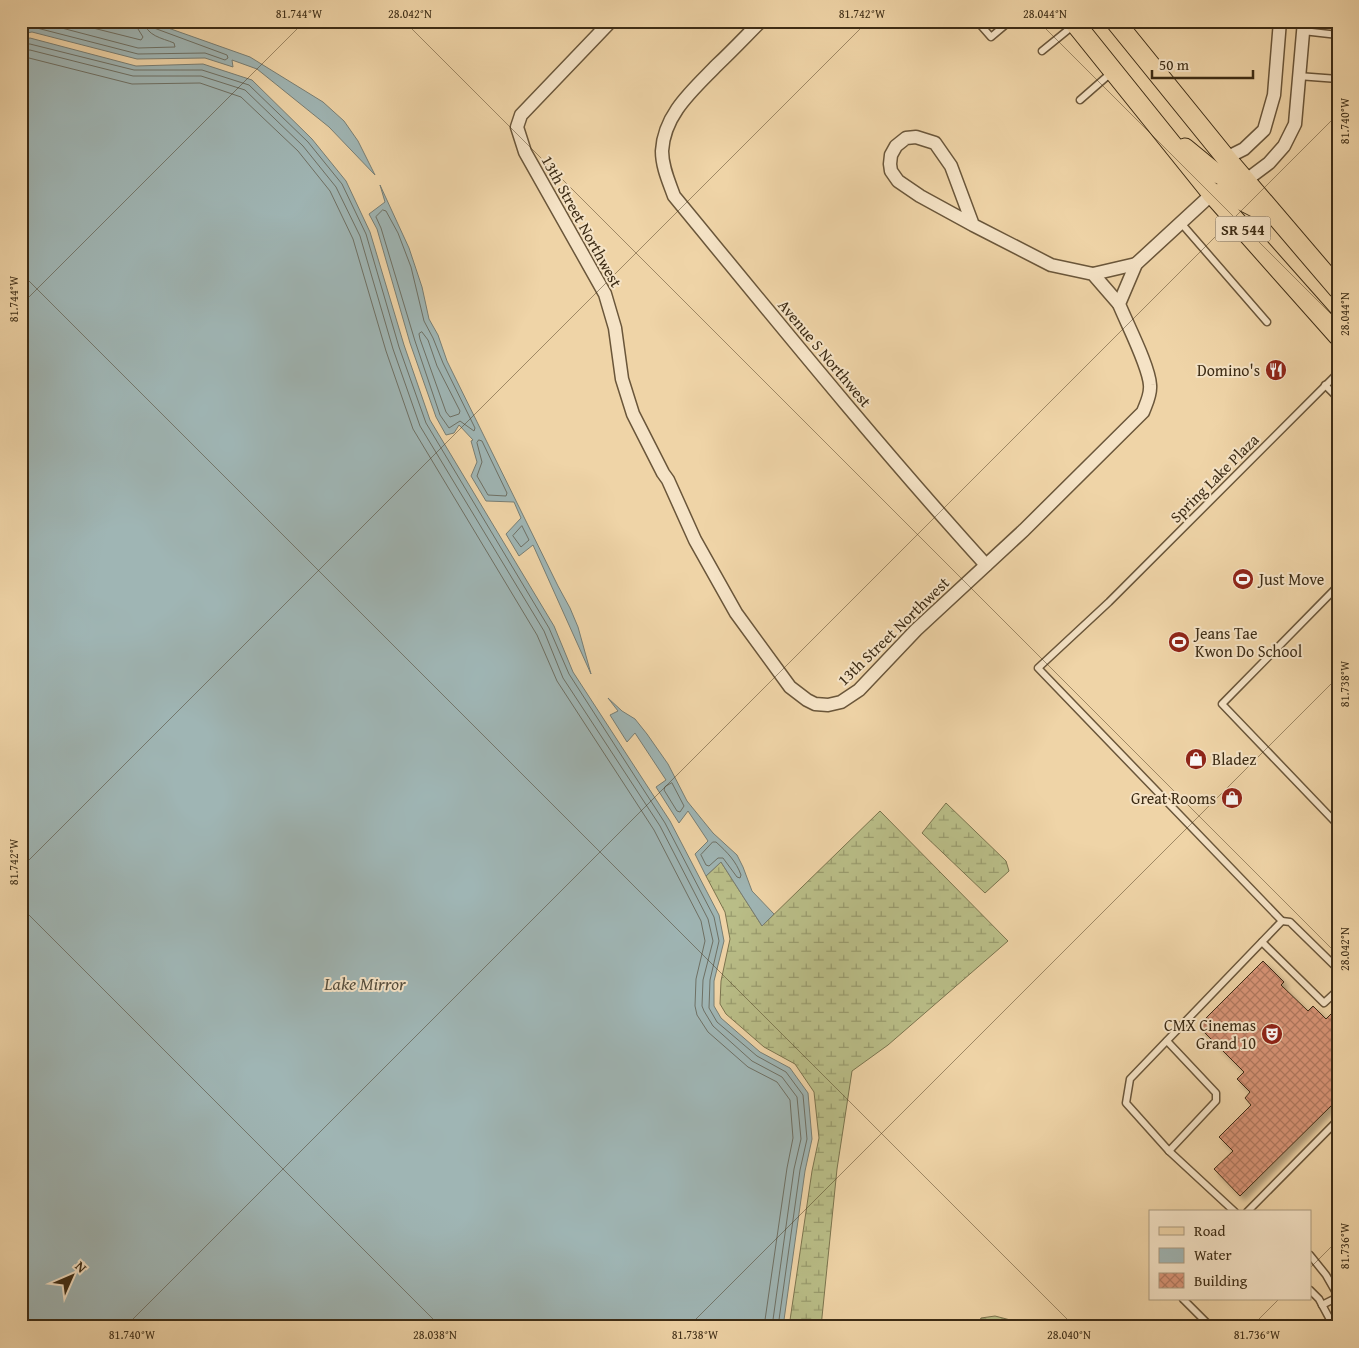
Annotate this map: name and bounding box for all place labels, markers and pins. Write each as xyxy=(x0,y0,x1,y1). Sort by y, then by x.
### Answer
place label: Domino's xyxy=(1197,358,1260,382)
restaurant icon: Domino's xyxy=(1264,358,1288,382)
sports icon: Just Move xyxy=(1231,567,1255,591)
place label: Just Move xyxy=(1257,567,1324,591)
place label: Jeans Tae Kwon Do School xyxy=(1193,621,1303,663)
sports icon: Jeans Tae Kwon Do School xyxy=(1167,630,1191,654)
shop icon: Bladez xyxy=(1184,747,1208,771)
place label: Bladez xyxy=(1212,747,1256,771)
place label: Great Rooms xyxy=(1131,786,1216,810)
shop icon: Great Rooms xyxy=(1220,786,1244,810)
place label: CMX Cinemas Grand 10 xyxy=(1164,1013,1256,1055)
theatre icon: CMX Cinemas Grand 10 xyxy=(1260,1022,1284,1046)

